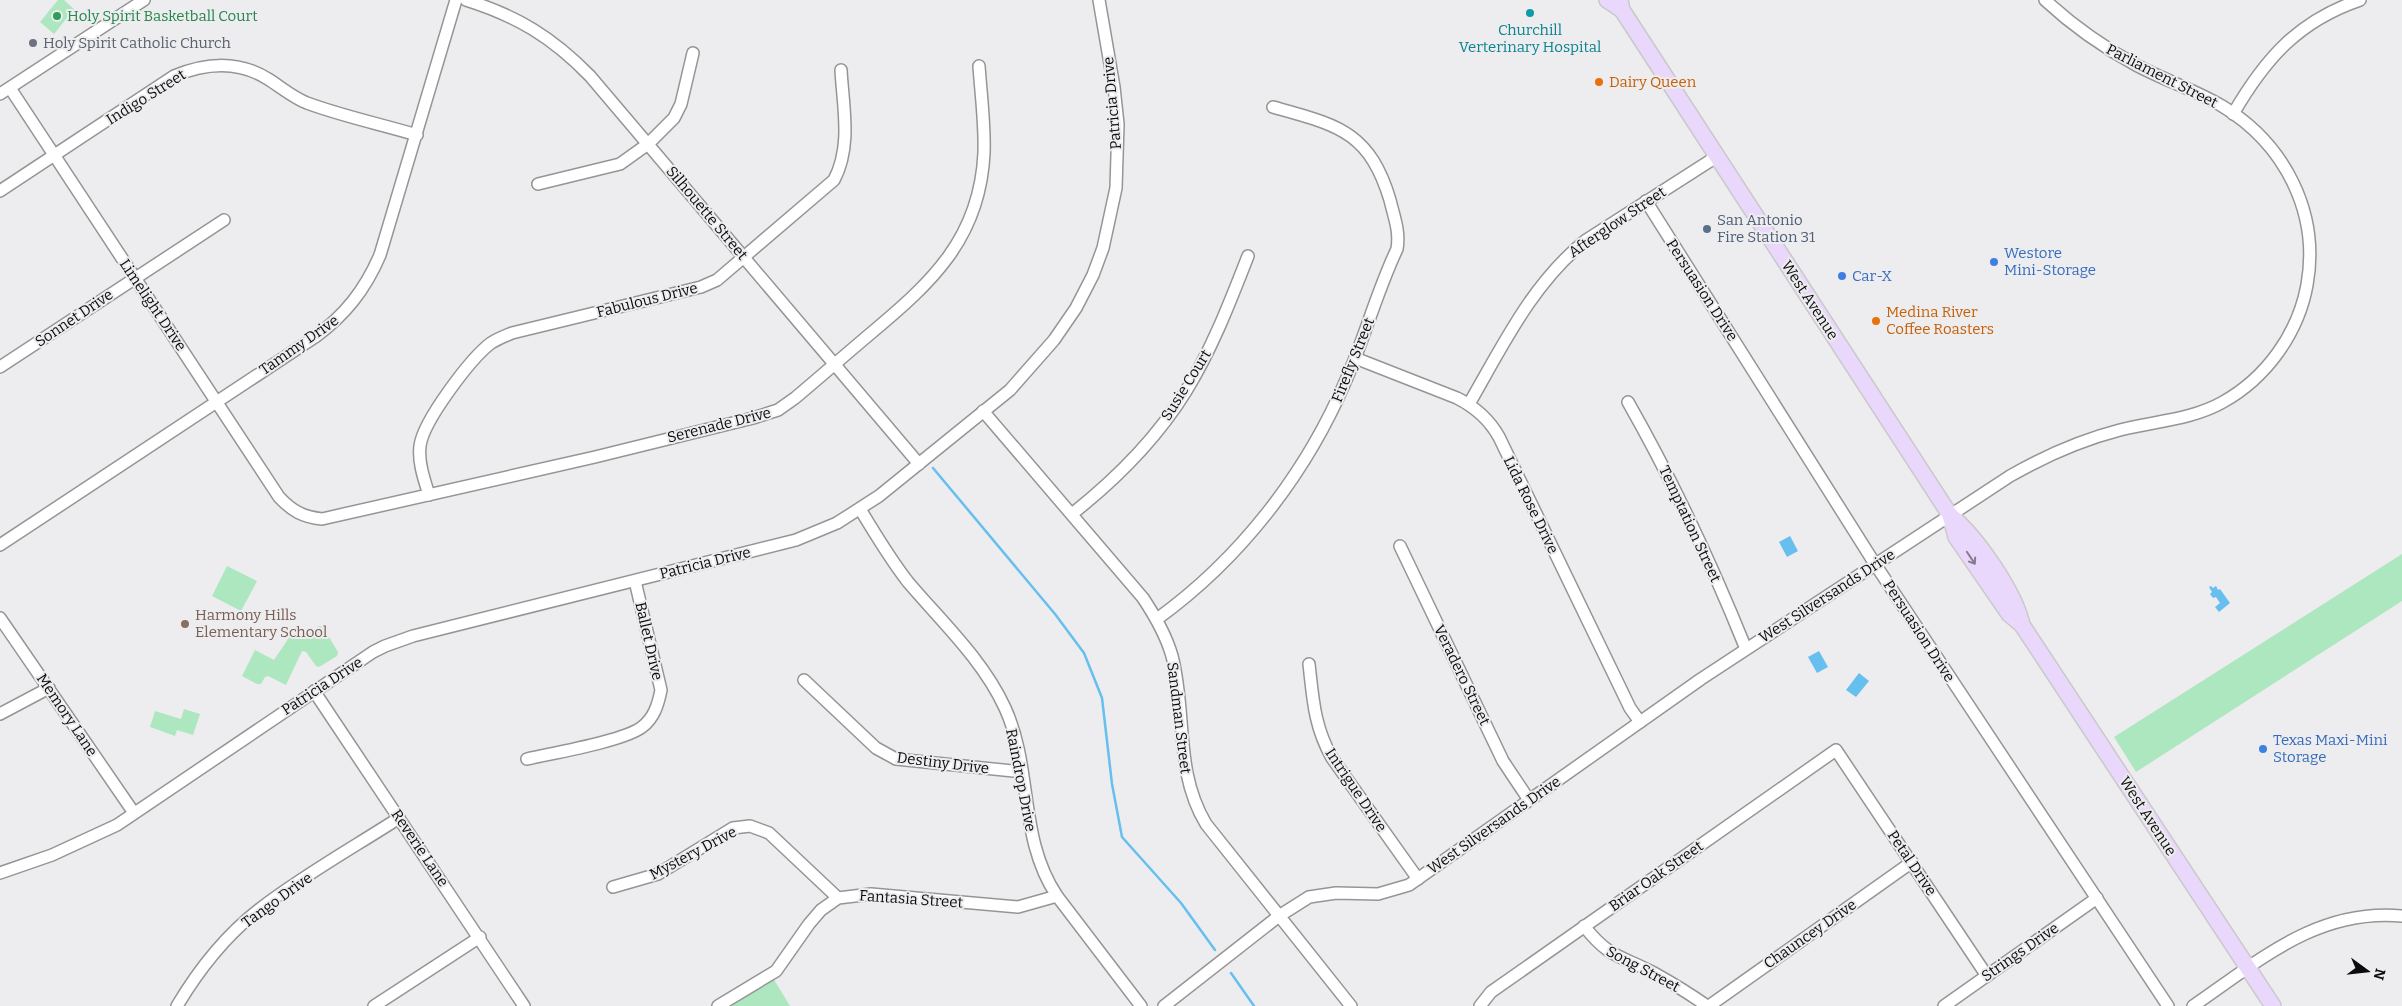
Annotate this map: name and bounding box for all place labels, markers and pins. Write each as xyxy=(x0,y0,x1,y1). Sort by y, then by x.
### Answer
place label: Holy Spirit Basketball Court xyxy=(67,7,258,25)
marker: Churchill Verterinary Hospital xyxy=(1524,7,1536,19)
marker: Holy Spirit Basketball Court xyxy=(51,10,63,22)
place label: Churchill Verterinary Hospital xyxy=(1459,21,1601,56)
place label: Holy Spirit Catholic Church xyxy=(43,34,231,52)
marker: Holy Spirit Catholic Church xyxy=(27,37,39,49)
place label: Dairy Queen xyxy=(1609,73,1697,91)
marker: Dairy Queen xyxy=(1593,76,1605,88)
place label: San Antonio Fire Station 31 xyxy=(1717,211,1815,246)
marker: San Antonio Fire Station 31 xyxy=(1701,223,1713,235)
place label: Westore Mini-Storage xyxy=(2004,244,2096,279)
marker: Westore Mini-Storage xyxy=(1988,256,2000,268)
place label: Car-X xyxy=(1852,267,1893,285)
marker: Car-X xyxy=(1836,270,1848,282)
place label: Medina River Coffee Roasters xyxy=(1886,303,1994,338)
marker: Medina River Coffee Roasters xyxy=(1870,315,1882,327)
place label: Harmony Hills Elementary School xyxy=(195,606,327,641)
marker: Harmony Hills Elementary School xyxy=(179,618,191,630)
place label: Texas Maxi-Mini Storage xyxy=(2273,731,2388,766)
marker: Texas Maxi-Mini Storage xyxy=(2257,743,2269,755)

